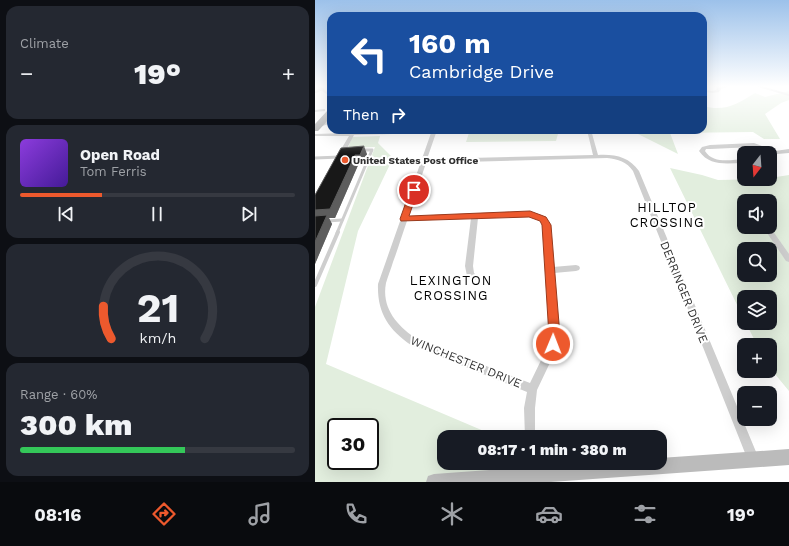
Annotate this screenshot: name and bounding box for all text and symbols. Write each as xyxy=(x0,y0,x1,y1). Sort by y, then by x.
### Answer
text: 160 m xyxy=(409,27,491,60)
icon: left xyxy=(343,28,395,80)
text: Climate xyxy=(20,36,69,51)
text: 19° xyxy=(134,56,181,91)
text: − xyxy=(20,61,33,86)
text: + xyxy=(282,61,295,86)
text: Cambridge Drive xyxy=(409,61,554,82)
icon: right xyxy=(387,104,409,126)
text: Then xyxy=(343,106,379,124)
text: Open Road xyxy=(80,146,160,164)
north arrow xyxy=(737,146,777,186)
map controls xyxy=(737,146,777,426)
marker: United States Post Office xyxy=(340,155,350,165)
place label: United States Post Office xyxy=(353,155,479,166)
text: Tom Ferris xyxy=(80,164,147,179)
pin xyxy=(397,173,431,207)
icon: arrive xyxy=(403,179,425,201)
button: sound xyxy=(737,194,777,234)
district label: HILLTOP CROSSING xyxy=(630,200,704,230)
icon: previous xyxy=(55,203,77,225)
icon: pause xyxy=(146,203,168,225)
icon: next xyxy=(238,203,260,225)
street label: DERRINGER DRIVE xyxy=(657,239,711,345)
button: search xyxy=(737,242,777,282)
district label: LEXINGTON CROSSING xyxy=(410,273,492,303)
text: 21 xyxy=(136,282,179,331)
button: layers xyxy=(737,290,777,330)
position arrow xyxy=(532,323,574,365)
text: km/h xyxy=(139,329,176,345)
street label: WINCHESTER DRIVE xyxy=(408,333,524,391)
button: + xyxy=(737,338,777,378)
button: − xyxy=(737,386,777,426)
text: Range · 60% xyxy=(20,387,97,402)
text: 300 km xyxy=(20,407,132,442)
speed limit sign: 30 xyxy=(327,418,379,470)
text: 08:17 · 1 min · 380 m xyxy=(477,441,627,459)
icon: directions xyxy=(150,500,178,528)
icon: music xyxy=(246,500,274,528)
icon: phone xyxy=(342,500,370,528)
icon: climate xyxy=(438,500,466,528)
icon: car xyxy=(535,500,563,528)
icon: filters xyxy=(631,500,659,528)
text: 08:16 xyxy=(34,504,81,525)
text: 19° xyxy=(727,504,755,525)

